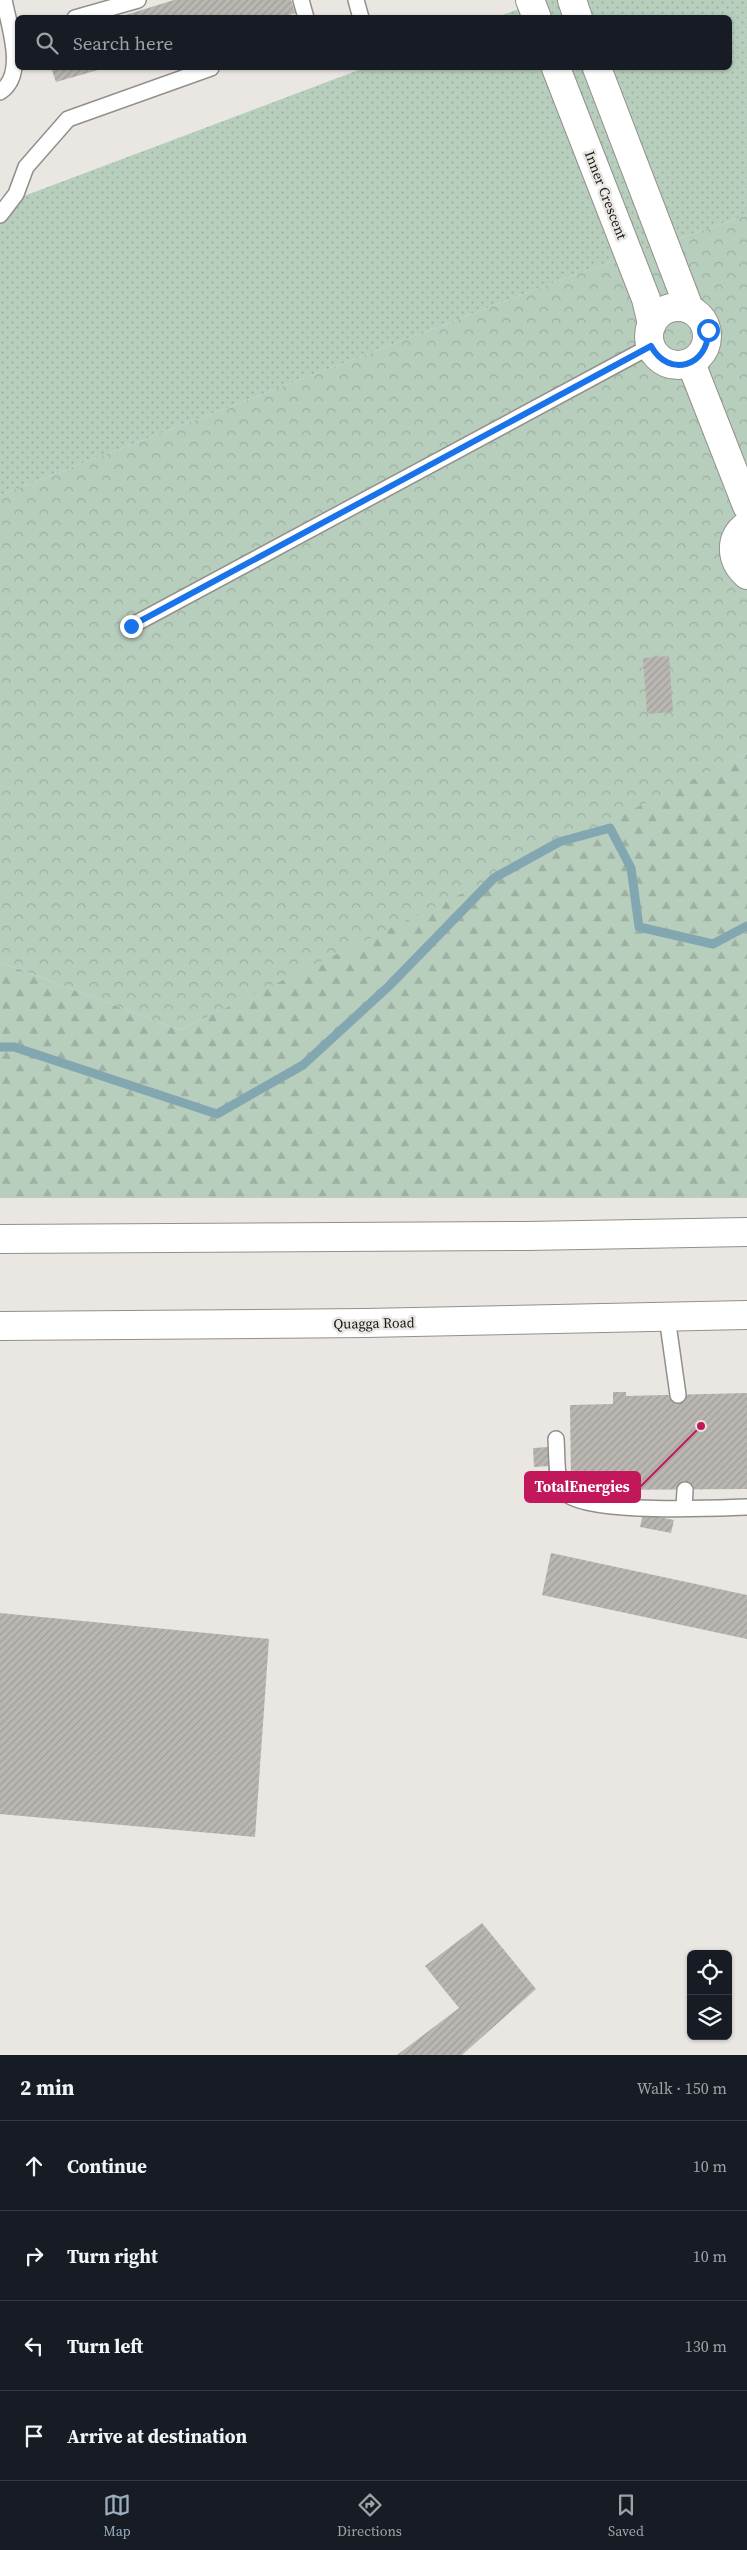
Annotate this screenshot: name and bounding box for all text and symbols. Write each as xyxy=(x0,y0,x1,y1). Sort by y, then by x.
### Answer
search box xyxy=(15,15,732,70)
icon: search xyxy=(33,29,61,57)
text: Search here xyxy=(73,30,173,56)
street label: Inner Crescent xyxy=(580,148,632,243)
route start xyxy=(697,319,720,342)
route end xyxy=(120,615,143,638)
street label: Quagga Road xyxy=(333,1312,415,1334)
callout: TotalEnergies xyxy=(525,1472,640,1502)
text: TotalEnergies xyxy=(534,1476,630,1497)
map controls xyxy=(687,1950,732,2040)
button: locate xyxy=(687,1950,732,1995)
button: layers xyxy=(687,1995,732,2040)
text: 2 min xyxy=(20,2073,75,2102)
text: Walk · 150 m xyxy=(637,2077,727,2099)
icon: ahead xyxy=(20,2152,48,2180)
text: Continue xyxy=(67,2153,147,2179)
text: 10 m xyxy=(693,2155,727,2177)
icon: right xyxy=(20,2242,48,2270)
text: Turn right xyxy=(67,2243,158,2269)
text: 10 m xyxy=(693,2245,727,2267)
icon: left xyxy=(20,2332,48,2360)
text: Turn left xyxy=(67,2333,143,2359)
text: 130 m xyxy=(685,2335,727,2357)
icon: arrive xyxy=(20,2422,48,2450)
text: Arrive at destination xyxy=(67,2423,247,2449)
tab: Map xyxy=(103,2491,131,2541)
tab: Directions xyxy=(337,2491,402,2541)
tab: Saved xyxy=(608,2491,644,2541)

